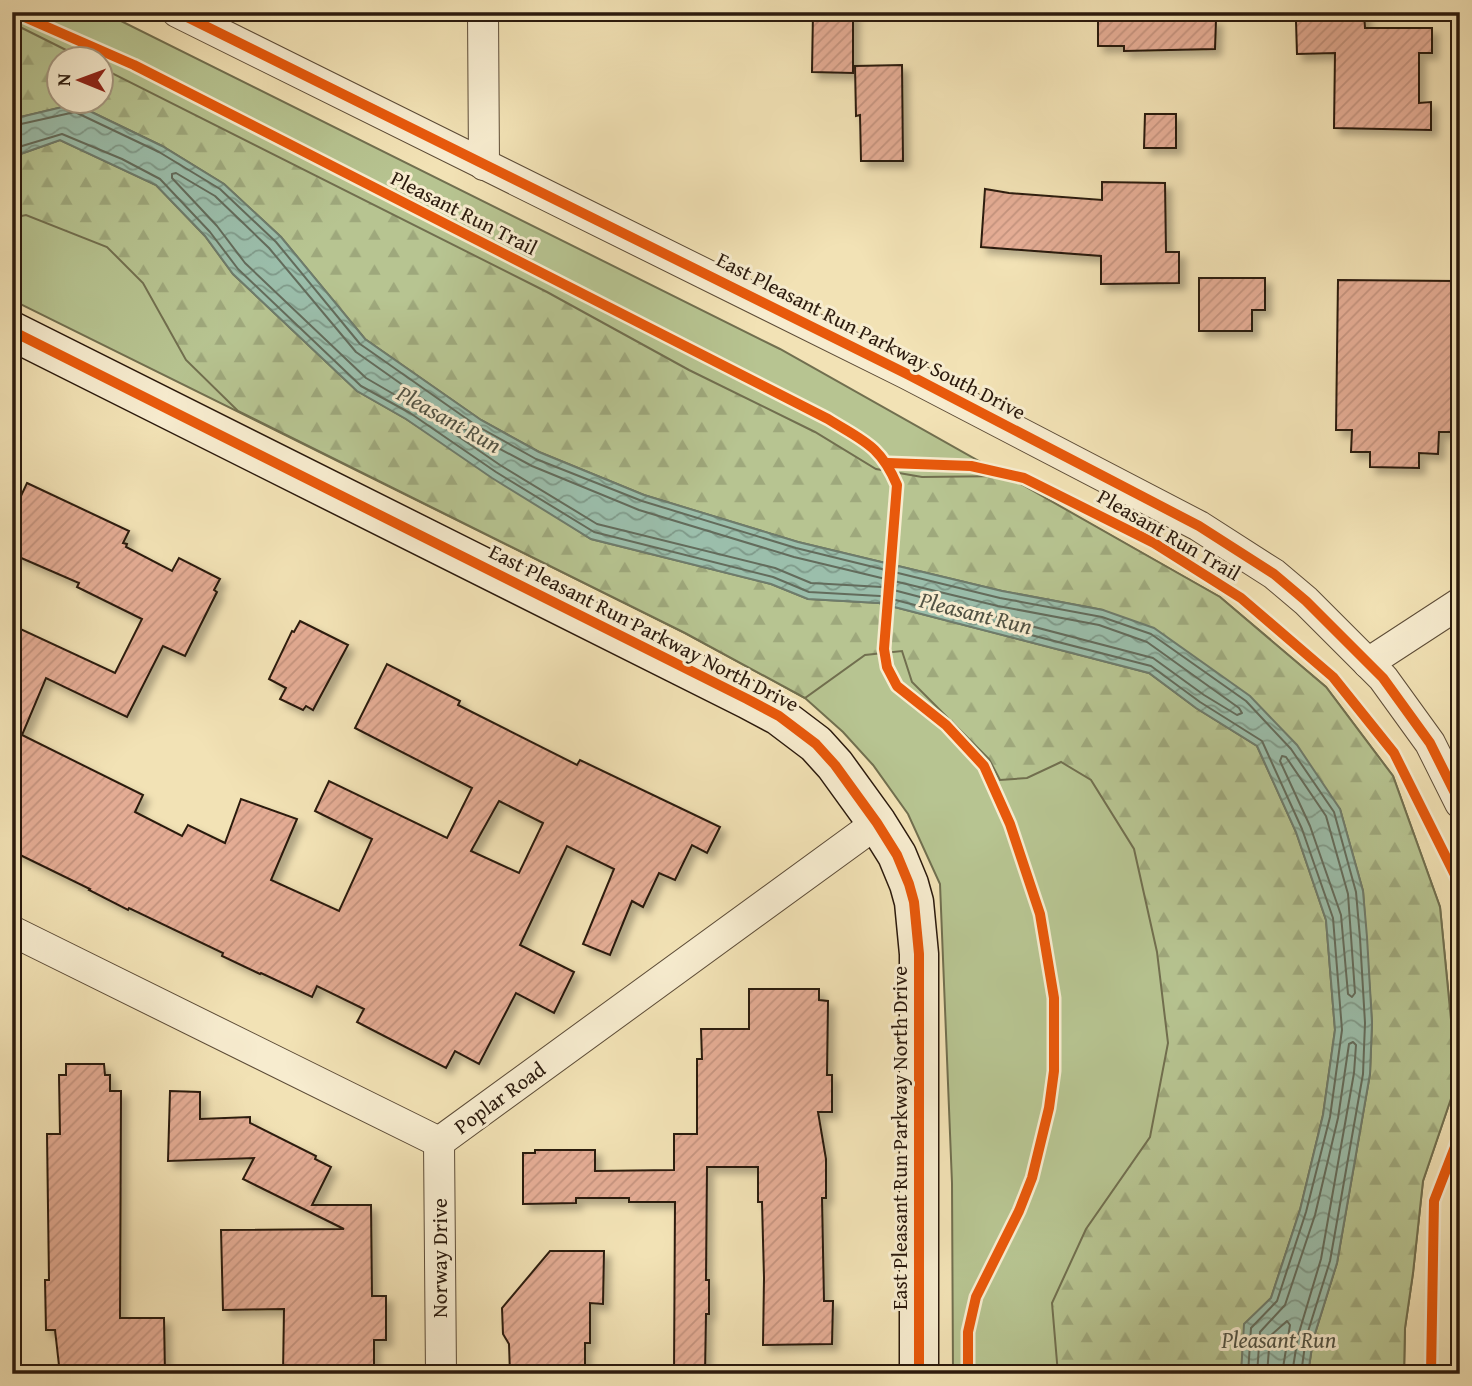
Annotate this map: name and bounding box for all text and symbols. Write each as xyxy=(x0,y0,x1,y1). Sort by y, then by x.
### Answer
north arrow xyxy=(46,46,116,116)
text: N xyxy=(49,73,77,86)
street label: Pleasant Run Trail xyxy=(386,162,543,263)
street label: East Pleasant Run Parkway South Drive xyxy=(711,244,1031,427)
water label: Pleasant Run xyxy=(390,376,508,461)
street label: Pleasant Run Trail xyxy=(1092,481,1247,588)
street label: East Pleasant Run Parkway North Drive xyxy=(484,536,805,720)
water label: Pleasant Run xyxy=(915,582,1036,643)
street label: East Pleasant Run Parkway North Drive xyxy=(884,966,915,1310)
street label: Poplar Road xyxy=(448,1053,552,1141)
street label: Norway Drive xyxy=(424,1198,455,1318)
water label: Pleasant Run xyxy=(1221,1323,1337,1356)

